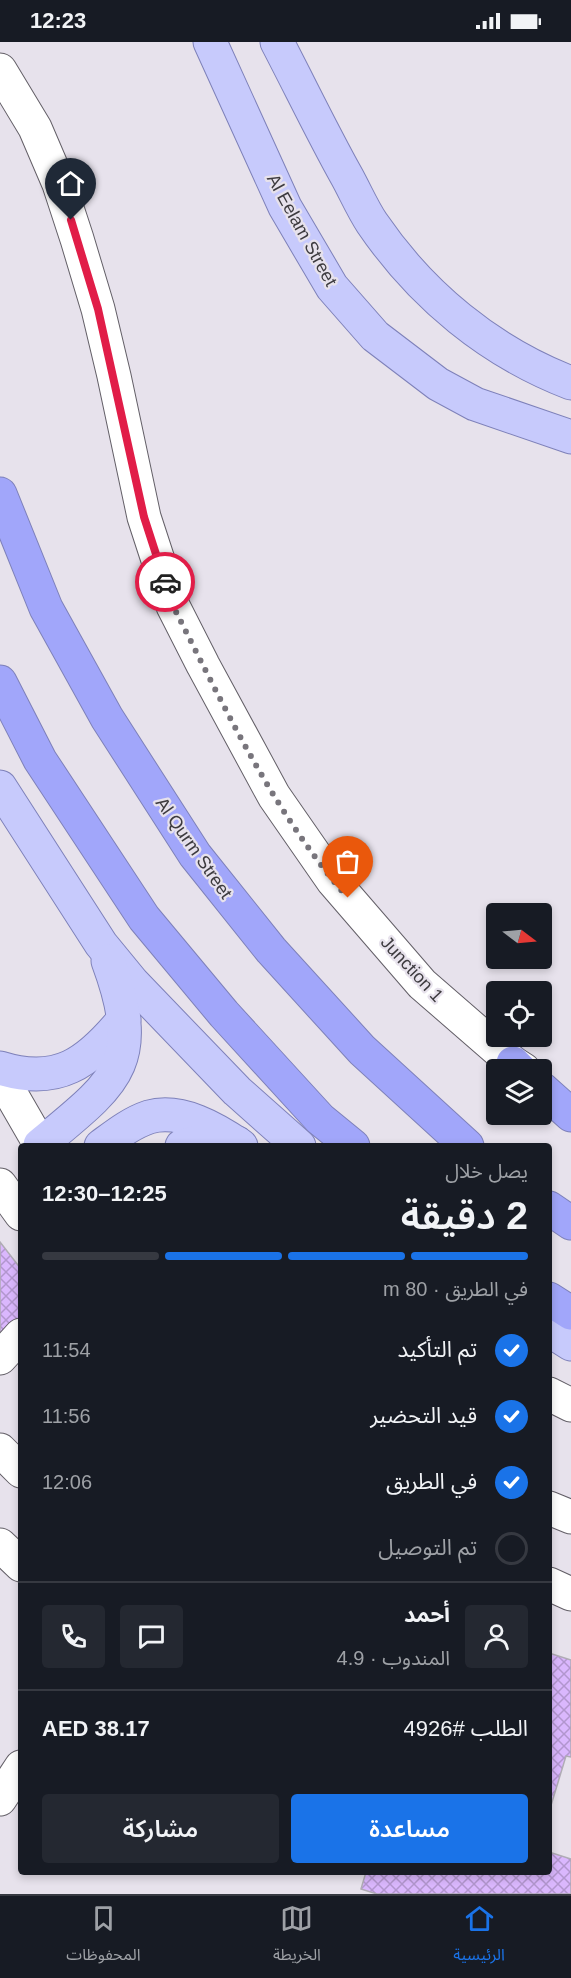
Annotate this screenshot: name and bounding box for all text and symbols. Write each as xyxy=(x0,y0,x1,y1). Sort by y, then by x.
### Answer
text: 12:23 xyxy=(30,8,86,33)
pin xyxy=(45,158,96,220)
icon: home xyxy=(54,167,87,200)
street label: Al Eelam Street xyxy=(263,170,341,290)
courier xyxy=(135,552,195,612)
icon: car xyxy=(149,566,182,599)
street label: Al Qurm Street xyxy=(152,794,236,902)
pin xyxy=(322,836,373,898)
icon: bag xyxy=(331,845,364,878)
north arrow xyxy=(486,903,552,969)
map controls xyxy=(486,903,552,1125)
street label: Junction 1 xyxy=(377,932,447,1006)
button: locate xyxy=(486,981,552,1047)
button: layers xyxy=(486,1059,552,1125)
text: يصل خلال xyxy=(445,1160,528,1182)
text: 12:25–12:30 xyxy=(42,1181,167,1206)
text: 2 دقيقة xyxy=(401,1194,528,1237)
text: في الطريق · 80 m xyxy=(383,1278,528,1300)
icon: check xyxy=(495,1334,528,1367)
text: تم التأكيد xyxy=(397,1337,477,1362)
text: 11:54 xyxy=(42,1339,91,1361)
icon: check xyxy=(495,1400,528,1433)
text: قيد التحضير xyxy=(370,1403,477,1428)
text: 11:56 xyxy=(42,1405,91,1427)
icon: check xyxy=(495,1466,528,1499)
text: في الطريق xyxy=(386,1469,477,1494)
text: 12:06 xyxy=(42,1471,92,1493)
text: تم التوصيل xyxy=(378,1535,477,1560)
text: أحمد xyxy=(404,1602,450,1627)
button: phone xyxy=(42,1605,105,1668)
button: chat xyxy=(120,1605,183,1668)
button: person xyxy=(465,1605,528,1668)
text: المندوب · 4.9 xyxy=(337,1647,450,1669)
text: AED 38.17 xyxy=(42,1716,150,1741)
text: الطلب #4926 xyxy=(403,1716,528,1741)
button: مشاركة xyxy=(42,1794,279,1863)
button: مساعدة xyxy=(291,1794,528,1863)
tab: المحفوظات xyxy=(66,1902,141,1972)
tab: الخريطة xyxy=(273,1902,321,1972)
tab: الرئيسية xyxy=(453,1902,505,1972)

